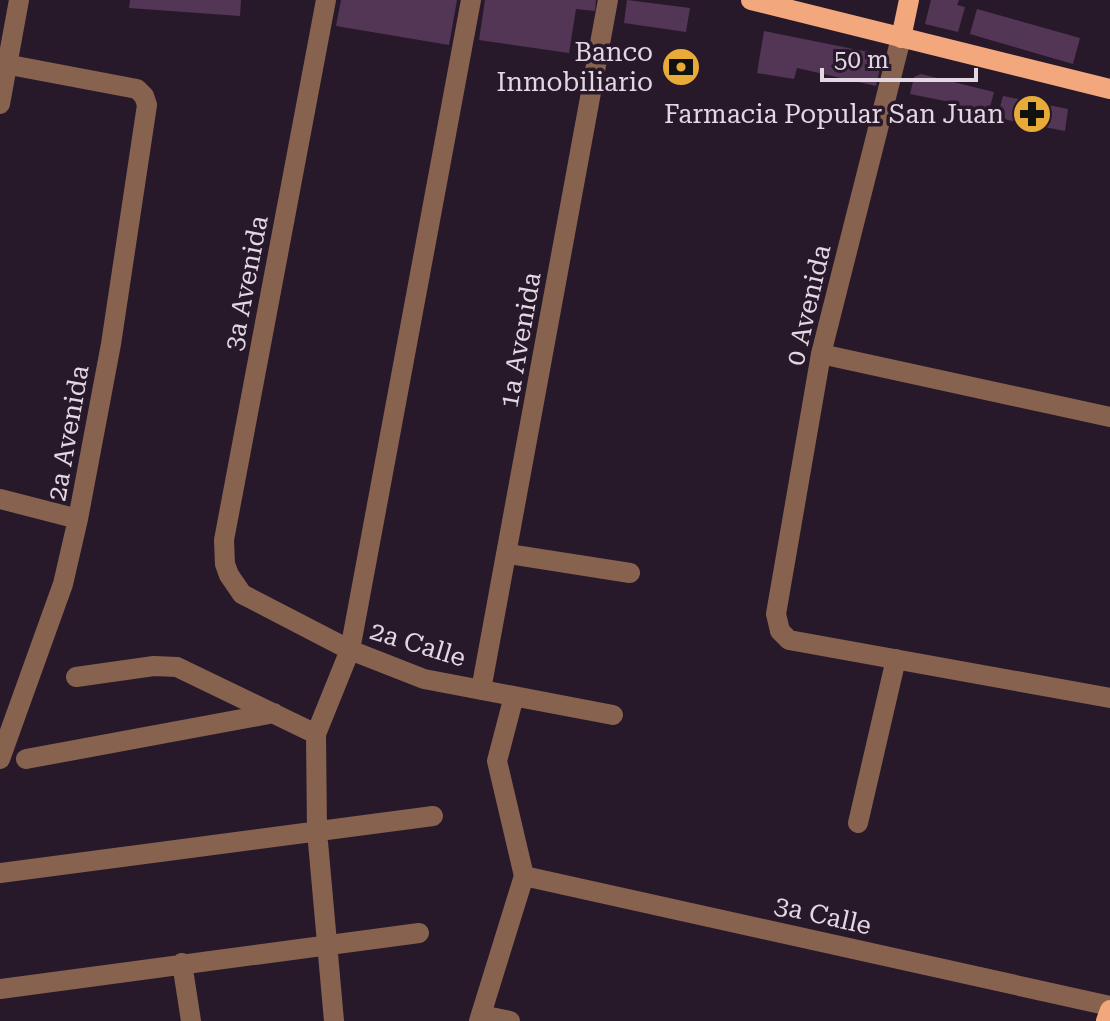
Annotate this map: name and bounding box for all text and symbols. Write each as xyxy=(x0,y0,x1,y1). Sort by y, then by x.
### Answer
scale bar xyxy=(822,32,976,82)
place label: Banco Inmobiliario xyxy=(496,37,653,97)
bank icon: Banco Inmobiliario xyxy=(660,46,702,88)
text: 50 m xyxy=(834,46,889,74)
pharmacy icon: Farmacia Popular San Juan xyxy=(1011,93,1053,135)
place label: Farmacia Popular San Juan xyxy=(664,99,1004,129)
street label: 3a Avenida xyxy=(218,213,274,353)
street label: 0 Avenida xyxy=(780,242,836,368)
street label: 1a Avenida xyxy=(493,270,547,410)
street label: 2a Avenida xyxy=(41,363,95,503)
street label: 2a Calle xyxy=(367,615,469,673)
street label: 3a Calle xyxy=(772,889,874,941)

